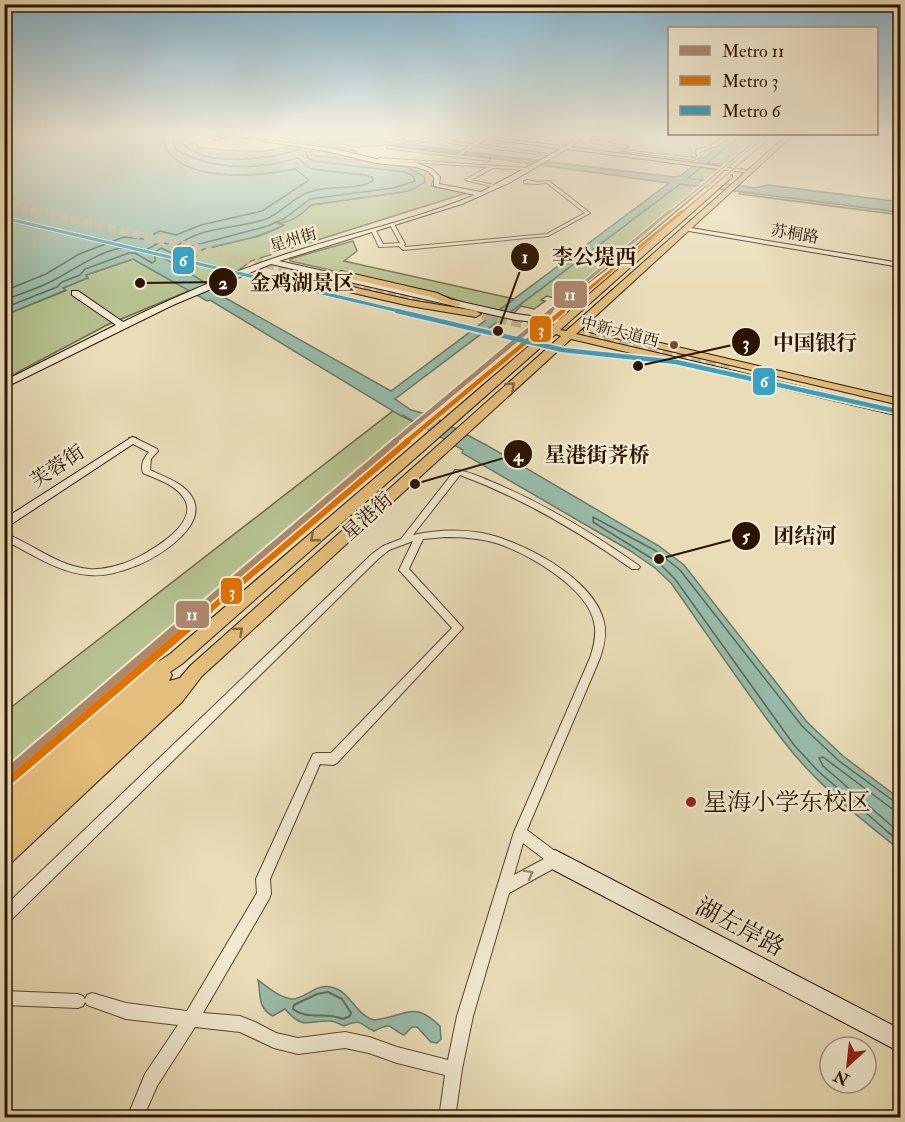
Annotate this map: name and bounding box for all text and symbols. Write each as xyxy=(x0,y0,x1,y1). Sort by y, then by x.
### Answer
legend xyxy=(668,27,878,135)
text: Metro 11 xyxy=(722,40,784,63)
text: Metro 3 xyxy=(722,70,778,93)
text: Metro 6 xyxy=(722,100,782,123)
street label: 苏桐路 xyxy=(770,220,820,248)
street label: 星州街 xyxy=(267,223,319,257)
callout: 李公堤西 xyxy=(510,237,648,276)
text: 李公堤西 xyxy=(552,244,636,271)
line badge: 6 xyxy=(172,246,195,275)
text: 1 xyxy=(522,246,528,269)
text: 6 xyxy=(179,251,189,271)
callout: 金鸡湖景区 xyxy=(208,263,367,302)
text: 金鸡湖景区 xyxy=(250,270,355,297)
text: 2 xyxy=(218,272,228,295)
line badge: 11 xyxy=(553,280,588,309)
text: 11 xyxy=(564,285,576,305)
street label: 中新大道西 xyxy=(579,313,661,351)
line badge: 3 xyxy=(529,315,552,343)
text: 3 xyxy=(538,320,544,340)
callout: 中国银行 xyxy=(731,323,869,362)
text: 中国银行 xyxy=(773,330,857,357)
text: 3 xyxy=(743,332,750,355)
unlabelled marker xyxy=(668,339,680,351)
line badge: 6 xyxy=(752,367,776,396)
text: 6 xyxy=(760,372,770,392)
one-way arrow xyxy=(504,382,515,393)
callout: 星港街荠桥 xyxy=(503,435,662,474)
street label: 芙蓉街 xyxy=(25,439,89,494)
text: 星港街荠桥 xyxy=(545,442,650,469)
text: 4 xyxy=(512,444,524,467)
street label: 星港街 xyxy=(337,487,398,546)
callout: 团结河 xyxy=(731,516,848,555)
text: 团结河 xyxy=(774,523,837,550)
text: 5 xyxy=(742,525,751,548)
one-way arrow xyxy=(310,531,321,542)
line badge: 3 xyxy=(220,577,243,605)
text: 3 xyxy=(229,582,235,602)
line badge: 11 xyxy=(175,600,210,629)
text: 11 xyxy=(186,605,198,625)
one-way arrow xyxy=(233,627,243,638)
place label: 星海小学东校区 xyxy=(703,787,871,818)
marker: 星海小学东校区 xyxy=(684,795,698,809)
one-way arrow xyxy=(523,870,533,881)
street label: 湖左岸路 xyxy=(690,891,789,964)
north arrow xyxy=(818,1035,878,1095)
text: N xyxy=(830,1065,853,1090)

